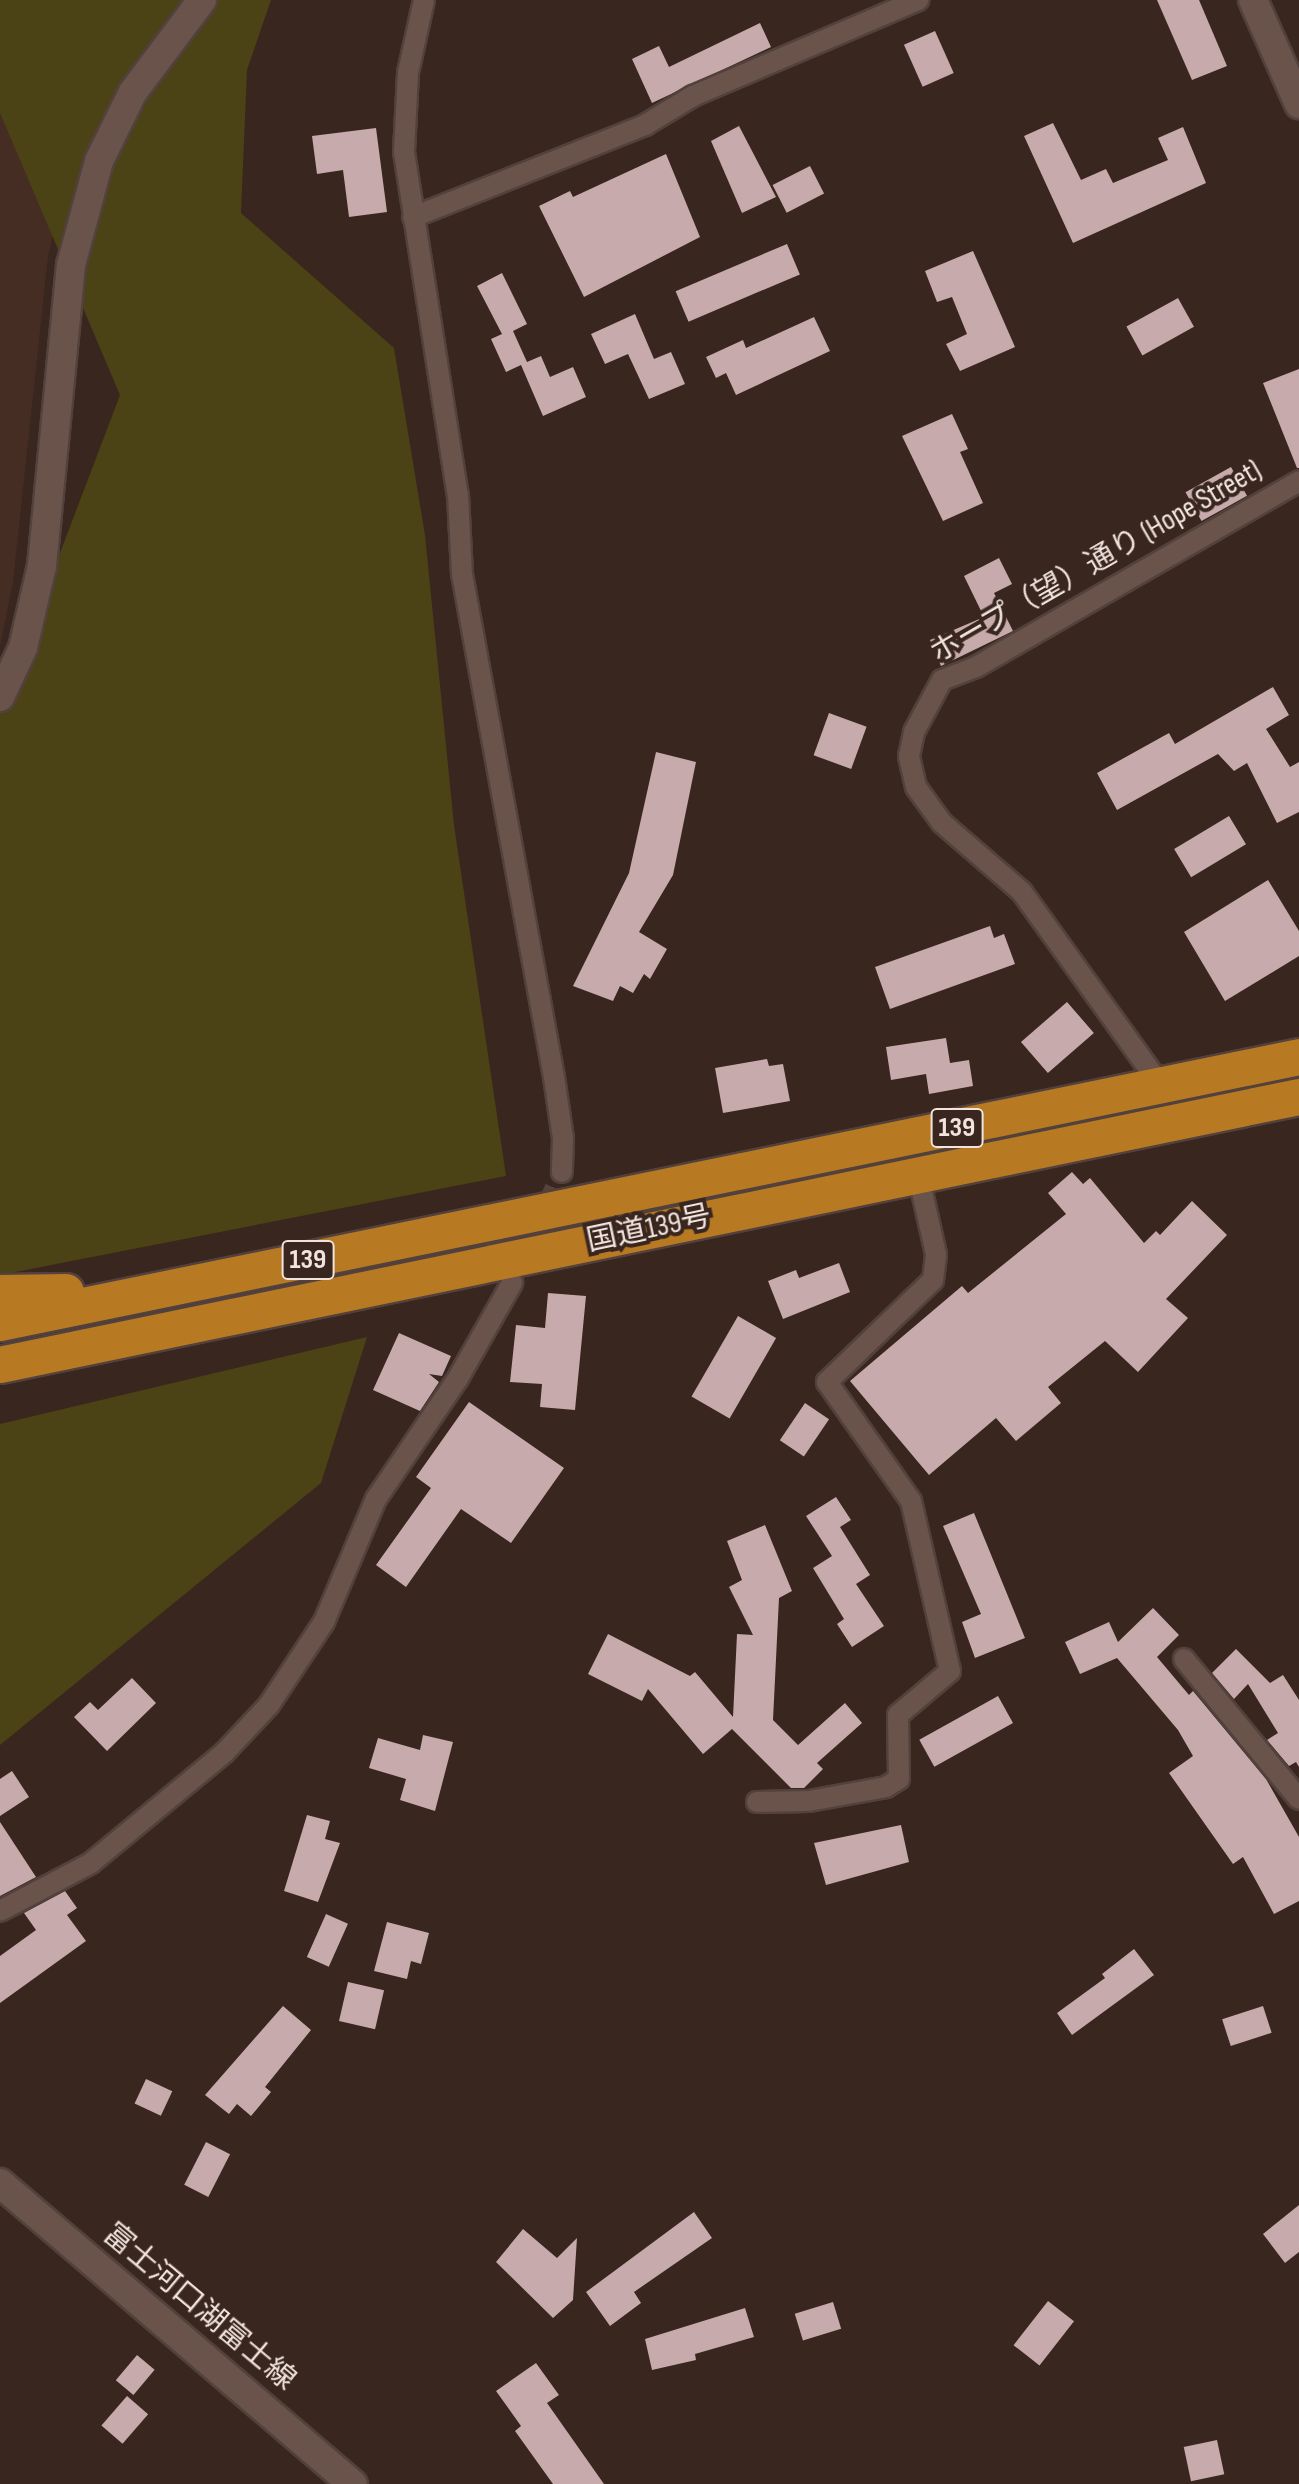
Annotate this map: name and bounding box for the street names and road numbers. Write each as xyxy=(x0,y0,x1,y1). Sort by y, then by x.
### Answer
street label: ホープ（望）通り (Hope Street) xyxy=(923,452,1269,672)
road number: 139 xyxy=(929,1104,985,1152)
street label: 国道139号 xyxy=(583,1198,715,1260)
road number: 139 xyxy=(280,1236,336,1284)
street label: 富士河口湖富士線 xyxy=(96,2216,302,2398)

